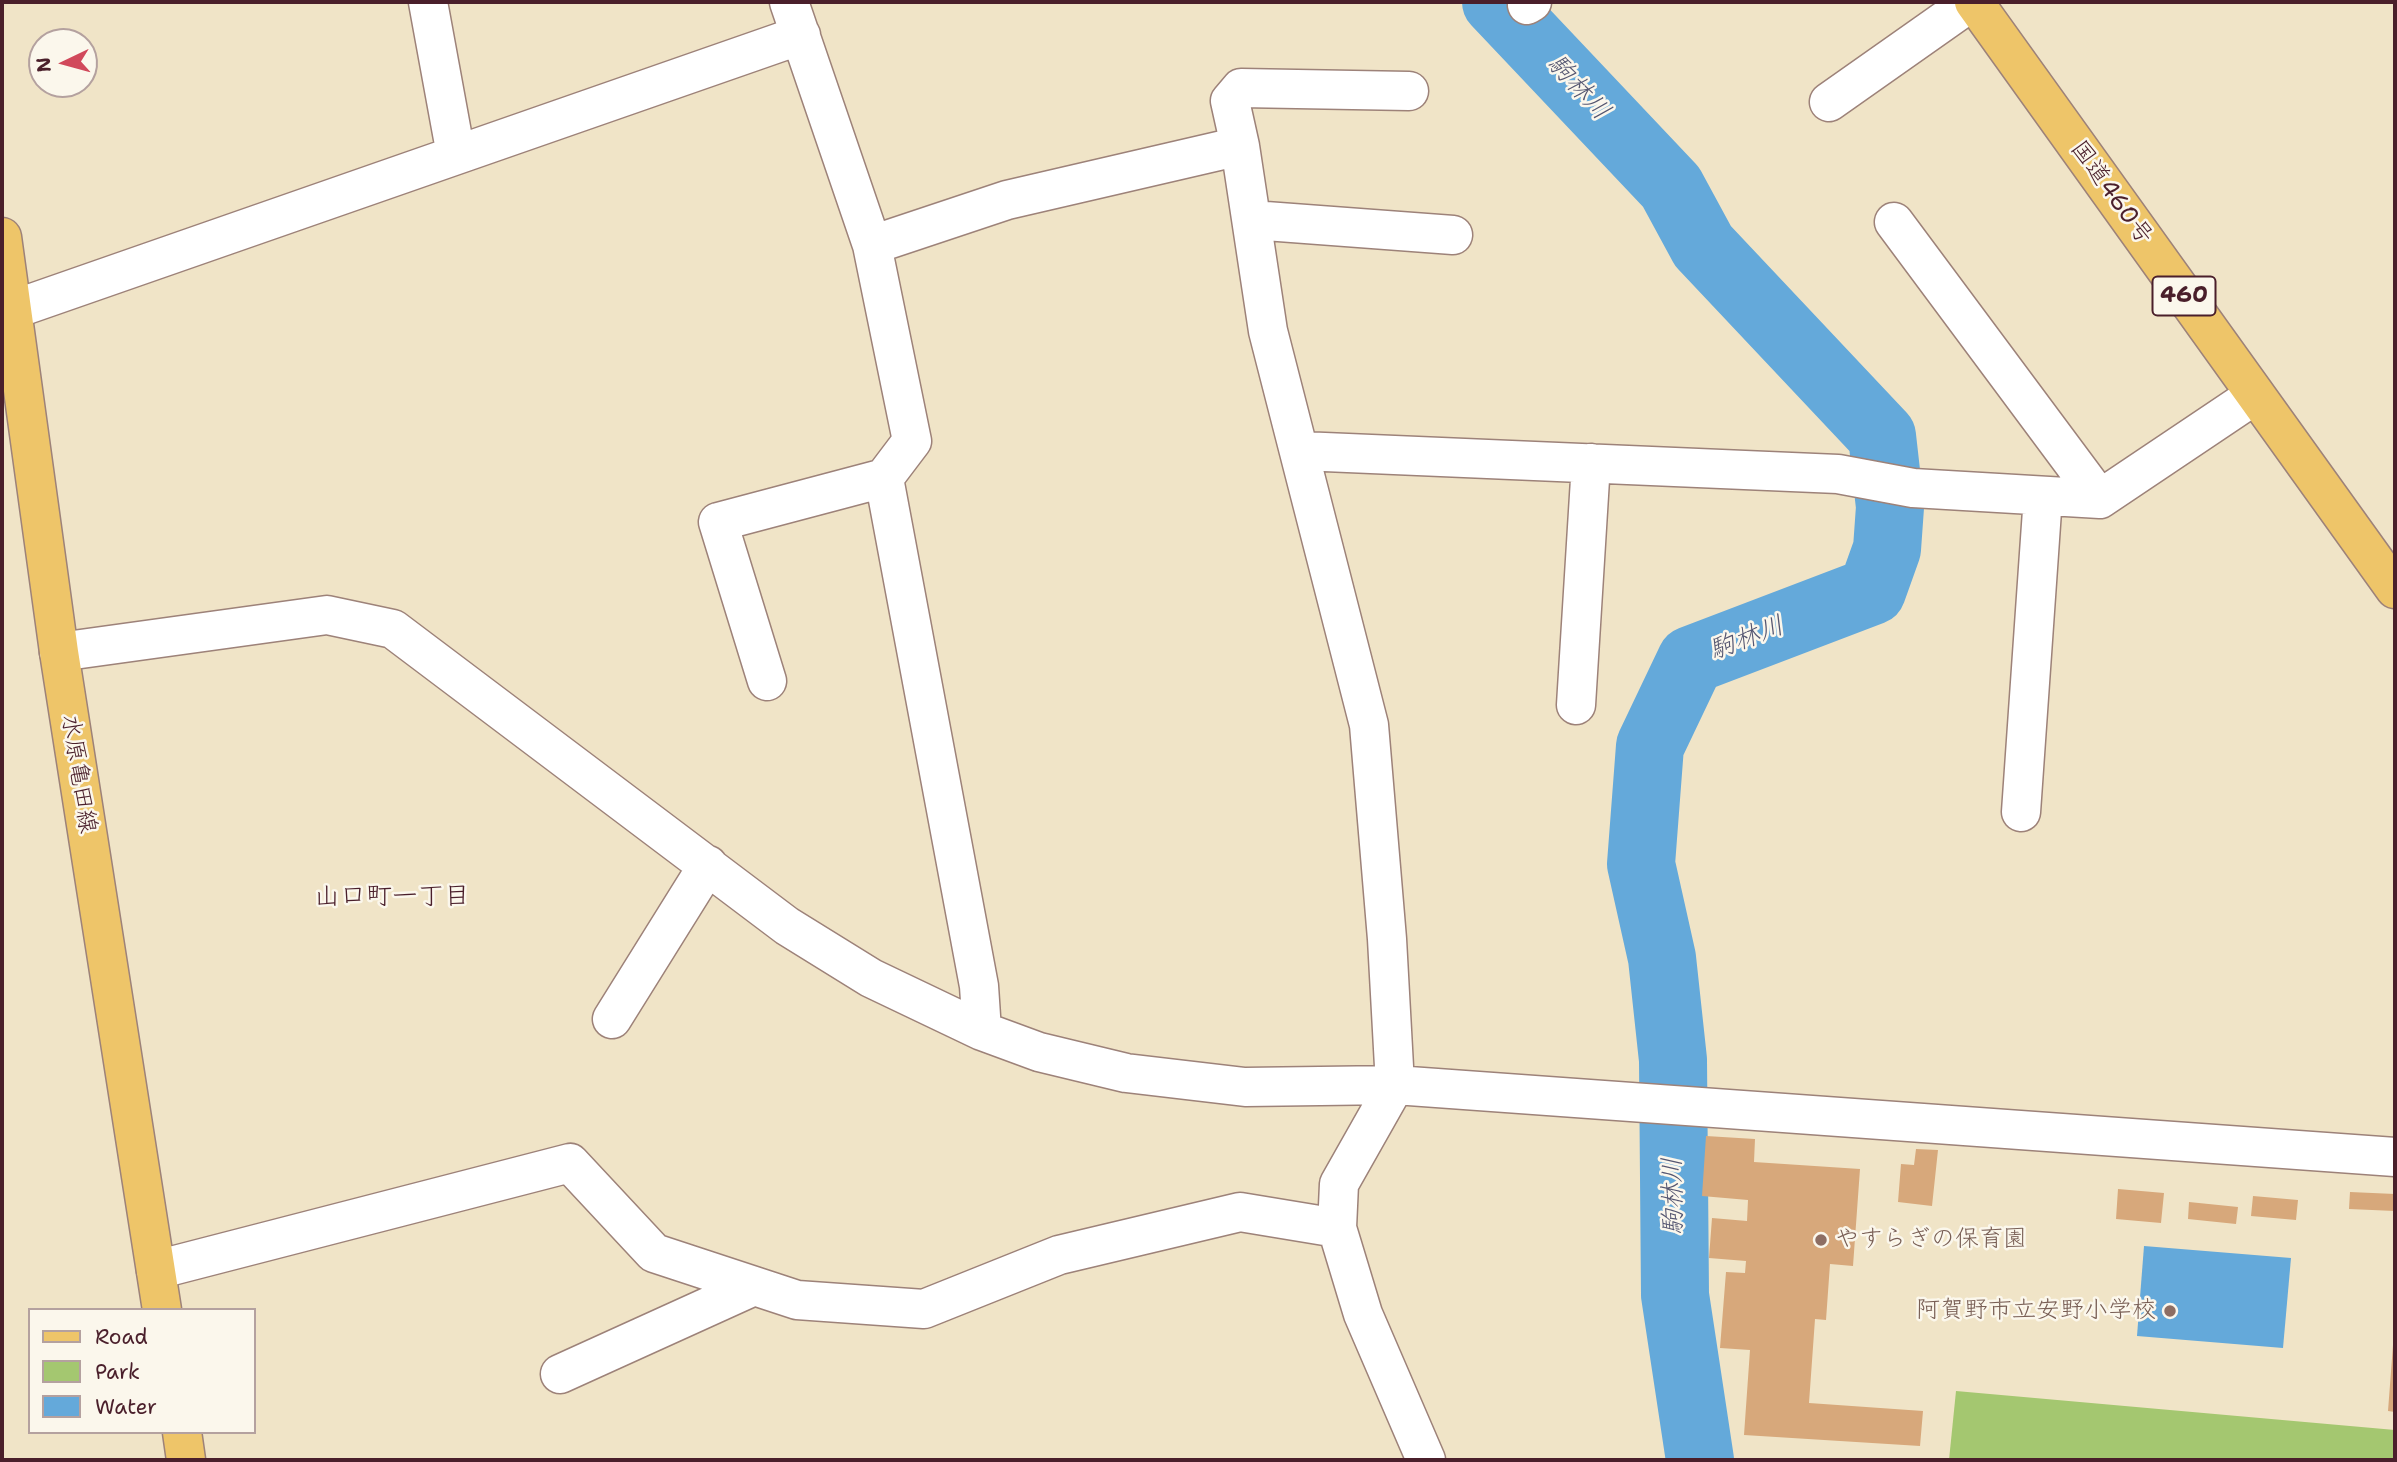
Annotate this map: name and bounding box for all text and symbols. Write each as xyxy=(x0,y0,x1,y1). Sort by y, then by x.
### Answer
north arrow xyxy=(28,28,98,98)
water label: 駒林川 xyxy=(1540,49,1616,127)
text: N xyxy=(30,56,57,73)
street label: 国道460号 xyxy=(2064,135,2158,251)
road number: 460 xyxy=(2152,276,2216,316)
water label: 駒林川 xyxy=(1705,610,1789,668)
street label: 水原亀田線 xyxy=(54,712,102,836)
district label: 山口町一丁目 xyxy=(314,881,470,913)
water label: 駒林川 xyxy=(1658,1157,1690,1235)
place label: やすらぎの保育園 xyxy=(1835,1226,2027,1254)
marker: やすらぎの保育園 xyxy=(1813,1232,1829,1248)
place label: 阿賀野市立安野小学校 xyxy=(1916,1297,2156,1325)
marker: 阿賀野市立安野小学校 xyxy=(2162,1303,2178,1319)
legend xyxy=(28,1308,256,1434)
text: Road xyxy=(95,1323,148,1351)
text: Park xyxy=(95,1358,140,1386)
text: Water xyxy=(95,1393,157,1421)

